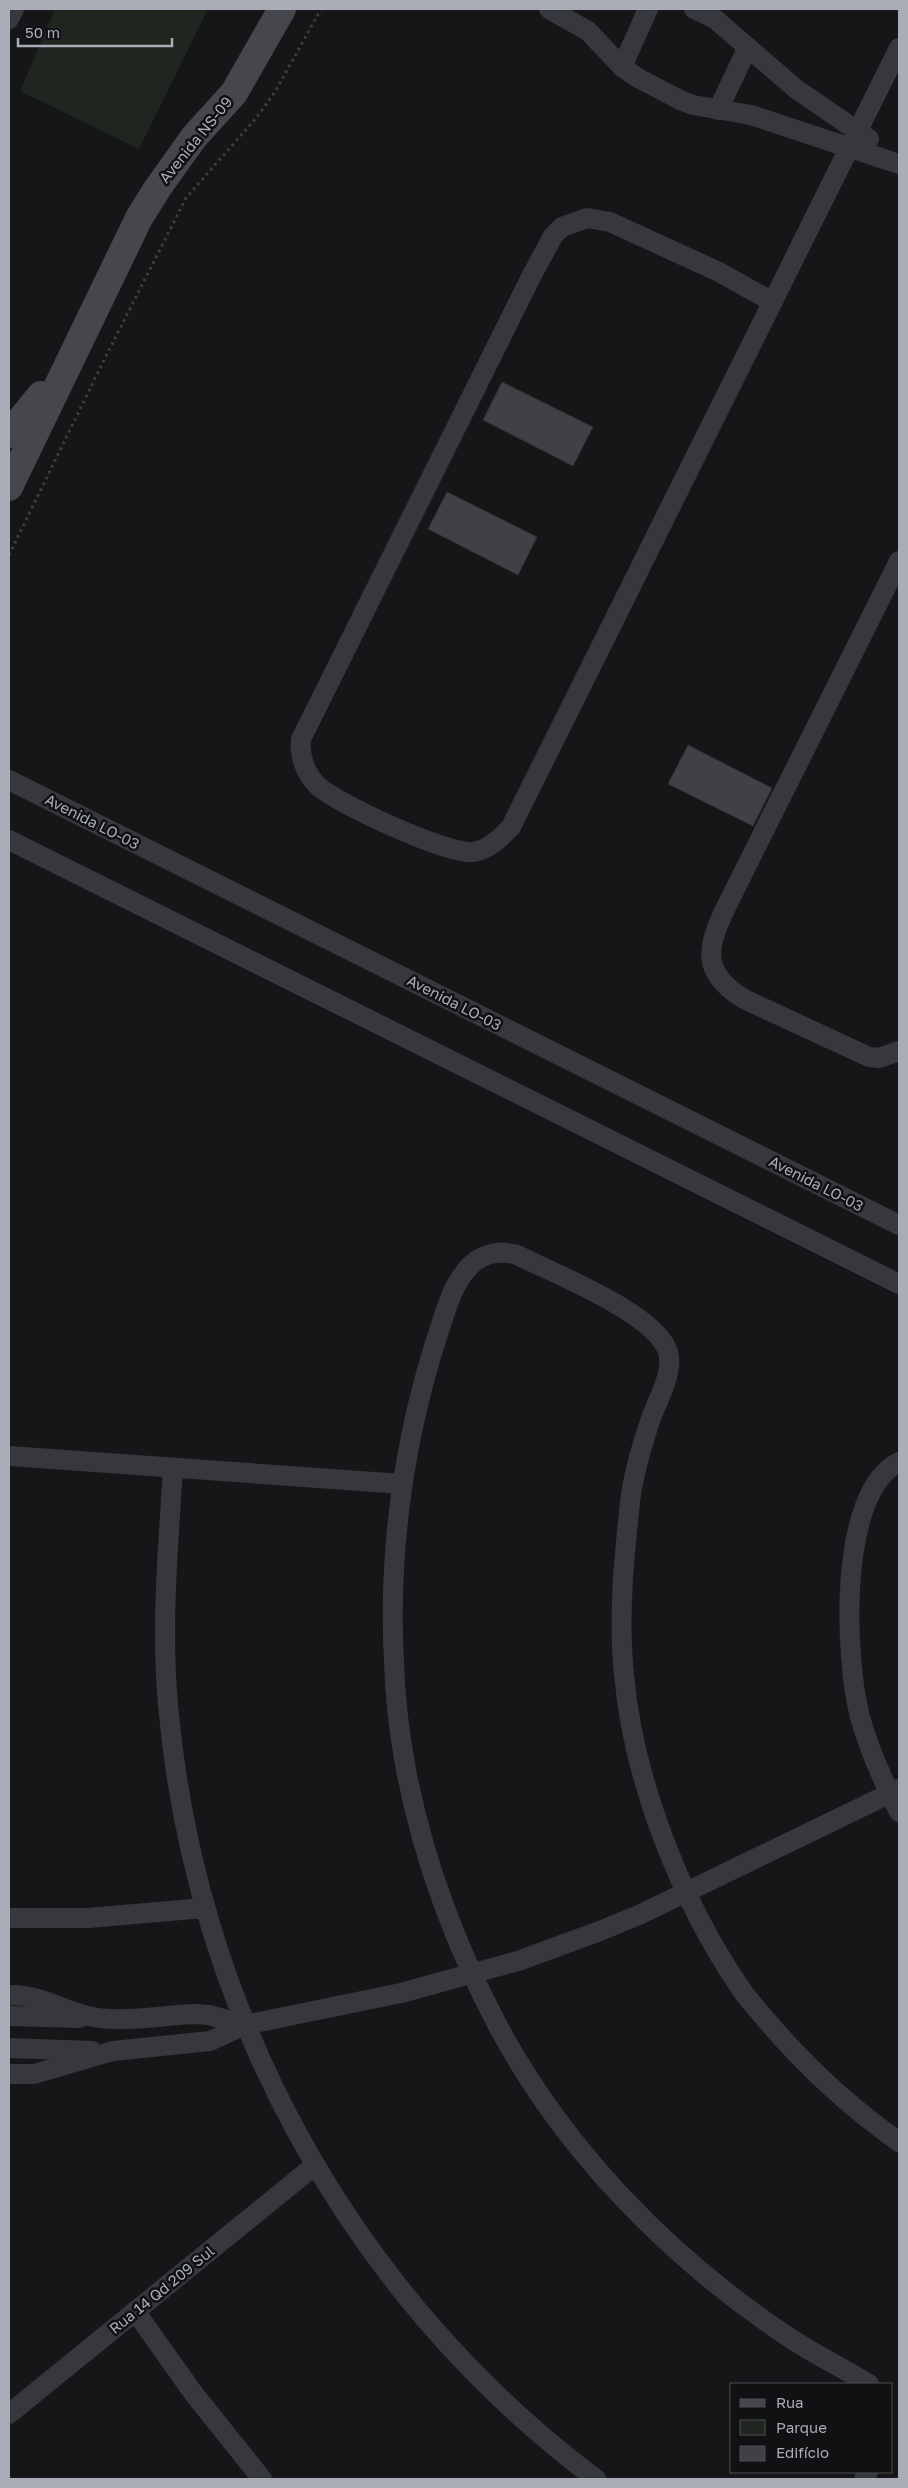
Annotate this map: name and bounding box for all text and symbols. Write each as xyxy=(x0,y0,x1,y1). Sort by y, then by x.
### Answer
scale bar xyxy=(18,15,171,47)
text: 50 m xyxy=(25,23,60,41)
street label: Avenida NS-09 xyxy=(155,93,235,186)
street label: Avenida LO-03 xyxy=(42,790,143,853)
street label: Avenida LO-03 xyxy=(404,971,505,1034)
street label: Avenida LO-03 xyxy=(766,1152,867,1215)
street label: Rua 14 Qd 209 Sul xyxy=(105,2241,218,2337)
legend xyxy=(730,2383,893,2473)
text: Rua xyxy=(776,2393,803,2411)
text: Parque xyxy=(776,2418,827,2436)
text: Edifício xyxy=(776,2443,829,2461)

